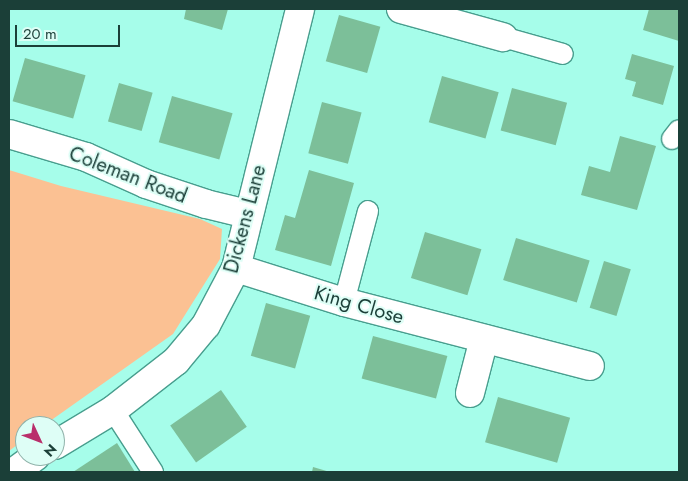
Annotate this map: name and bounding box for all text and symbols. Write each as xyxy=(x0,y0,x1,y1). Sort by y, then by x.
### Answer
scale bar xyxy=(18,15,122,47)
text: 20 m xyxy=(23,23,57,45)
street label: Coleman Road xyxy=(66,142,190,208)
street label: Dickens Lane xyxy=(219,162,271,276)
street label: King Close xyxy=(311,281,407,329)
north arrow xyxy=(15,416,65,466)
text: N xyxy=(39,440,61,461)

